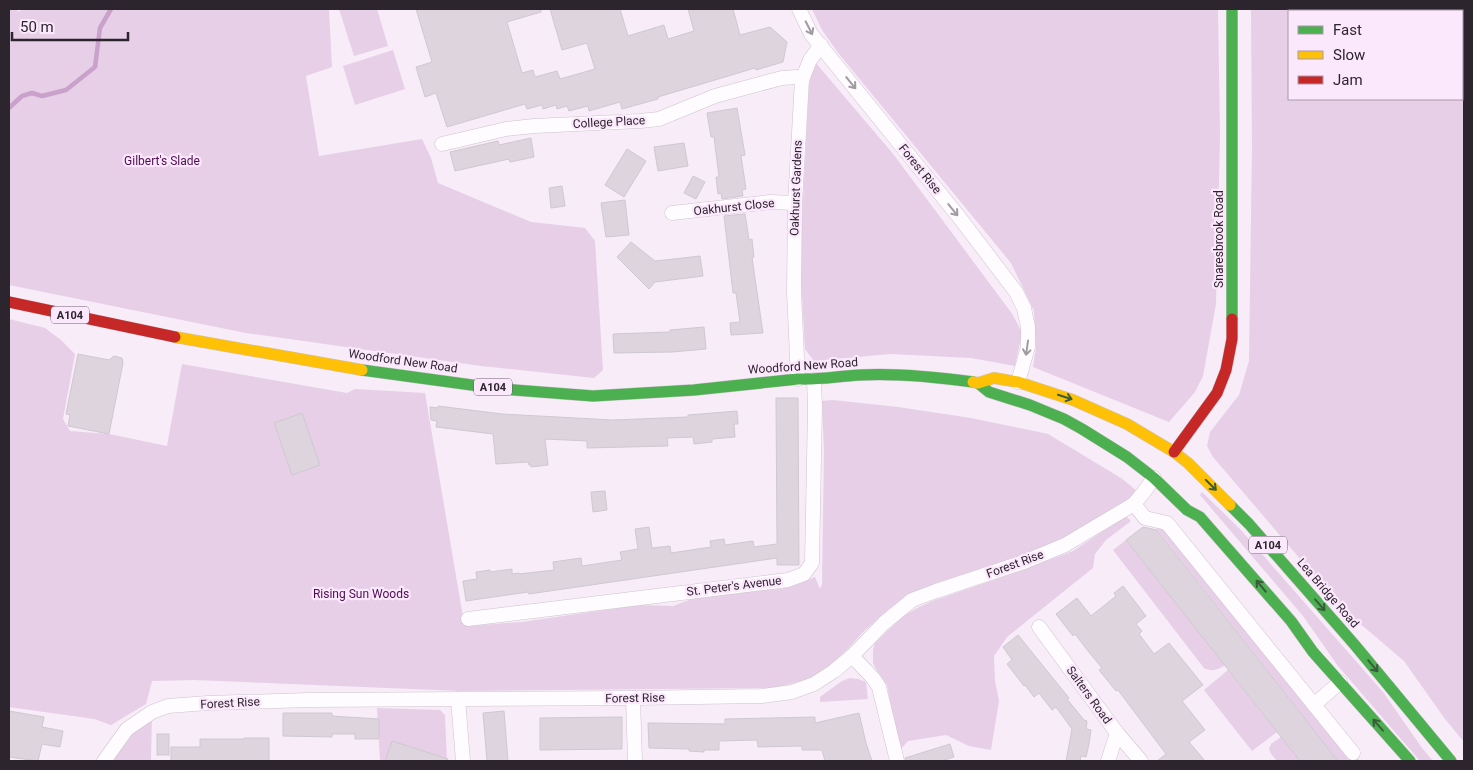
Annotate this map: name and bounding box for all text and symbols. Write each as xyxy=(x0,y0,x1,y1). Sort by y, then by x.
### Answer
scale bar xyxy=(12,10,129,42)
legend xyxy=(1288,10,1463,100)
text: 50 m xyxy=(20,18,54,36)
one-way arrow xyxy=(804,20,814,35)
text: Fast xyxy=(1333,21,1362,39)
text: Slow xyxy=(1333,46,1365,64)
text: Jam xyxy=(1333,71,1363,89)
one-way arrow xyxy=(846,76,857,89)
street label: College Place xyxy=(572,113,646,131)
street label: Oakhurst Gardens xyxy=(787,140,805,236)
street label: Forest Rise xyxy=(896,141,944,197)
park label: Gilbert's Slade xyxy=(124,154,200,168)
street label: Snaresbrook Road xyxy=(1212,190,1226,288)
street label: Oakhurst Close xyxy=(693,196,775,218)
one-way arrow xyxy=(947,203,958,216)
road number: A104 xyxy=(51,306,89,324)
one-way arrow xyxy=(1021,340,1031,356)
street label: Woodford New Road xyxy=(348,346,458,376)
street label: Woodford New Road xyxy=(748,355,858,377)
road number: A104 xyxy=(474,378,512,396)
one-way arrow xyxy=(1057,393,1073,403)
one-way arrow xyxy=(1204,479,1217,491)
road number: A104 xyxy=(1249,536,1287,554)
street label: Forest Rise xyxy=(985,547,1045,581)
street label: Lea Bridge Road xyxy=(1294,556,1362,630)
street label: St. Peter's Avenue xyxy=(686,573,782,599)
one-way arrow xyxy=(1256,580,1267,593)
park label: Rising Sun Woods xyxy=(313,587,409,601)
one-way arrow xyxy=(1314,598,1326,611)
one-way arrow xyxy=(1367,659,1378,672)
street label: Salters Road xyxy=(1063,664,1115,726)
street label: Forest Rise xyxy=(605,690,665,706)
street label: Forest Rise xyxy=(200,694,260,712)
one-way arrow xyxy=(1372,718,1383,731)

